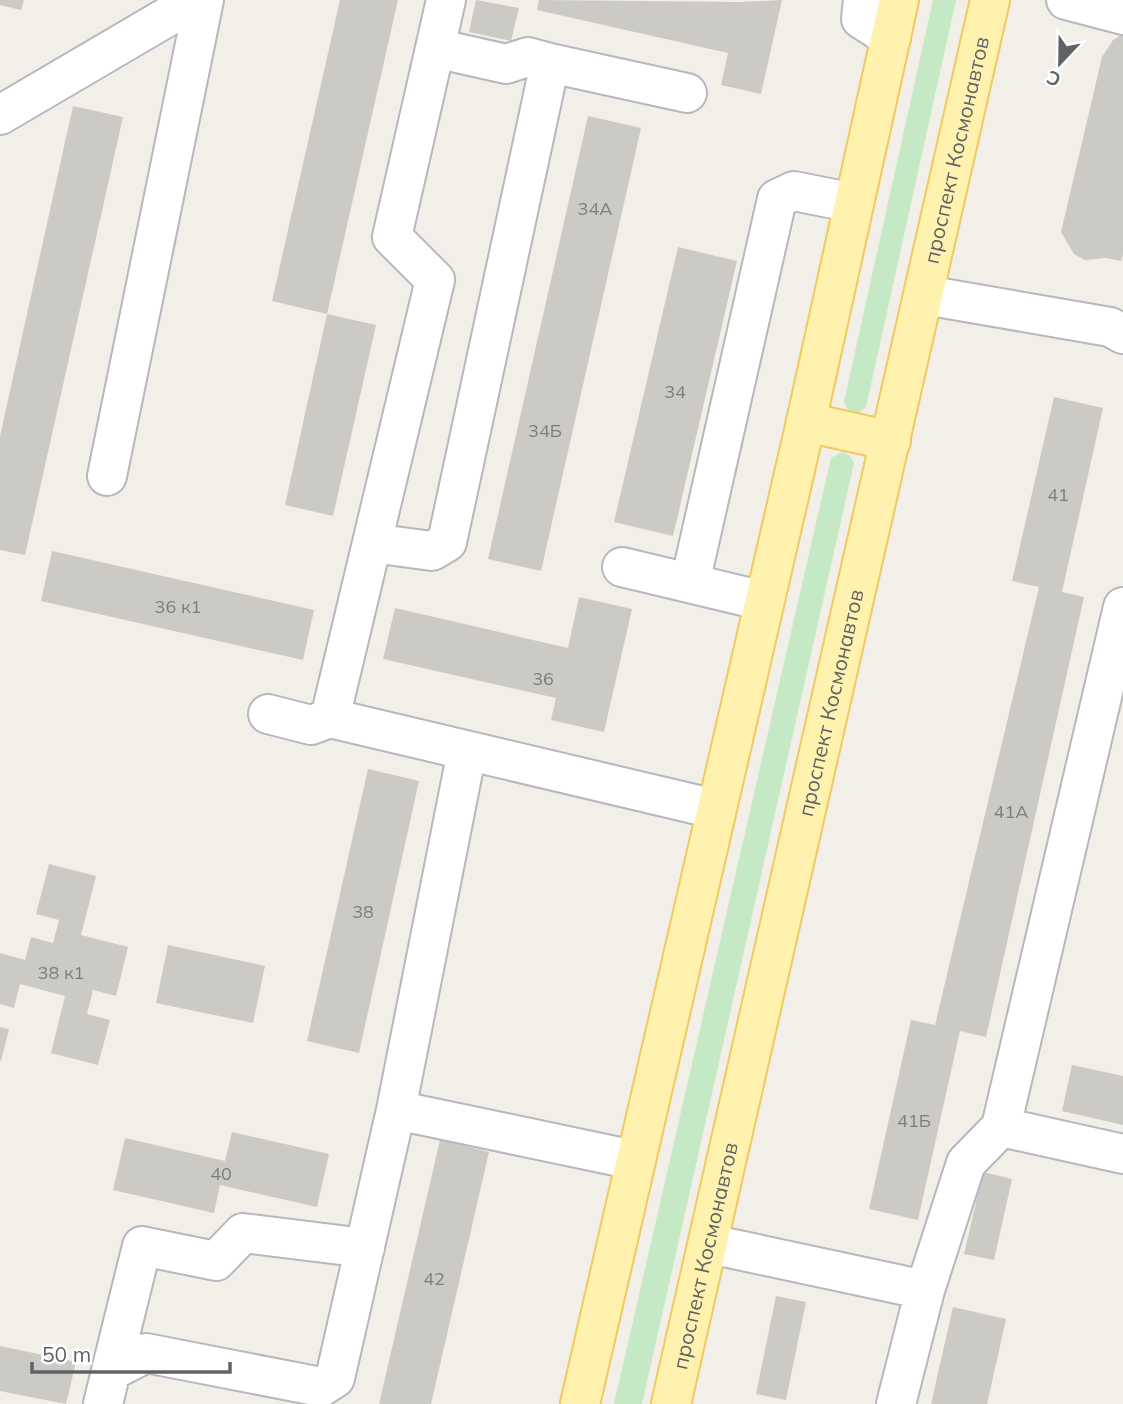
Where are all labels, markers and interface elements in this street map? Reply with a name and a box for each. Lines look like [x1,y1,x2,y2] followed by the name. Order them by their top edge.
[1025,28,1095,98] north arrow
[918,34,994,266] street label: проспект Космонавтов
[1043,65,1064,92] text: С
[578,197,612,220] house number: 34А
[664,380,686,403] house number: 34
[528,419,562,442] house number: 34Б
[1047,483,1069,506] house number: 41
[792,587,869,819] street label: проспект Космонавтов
[155,595,201,618] house number: 36 к1
[532,667,554,690] house number: 36
[994,800,1028,823] house number: 41А
[352,900,374,923] house number: 38
[38,961,84,984] house number: 38 к1
[897,1109,931,1132] house number: 41Б
[666,1140,743,1372] street label: проспект Космонавтов
[210,1162,232,1185] house number: 40
[423,1267,445,1290] house number: 42
[32,1330,229,1374] scale bar
[42,1341,91,1367] text: 50 m

